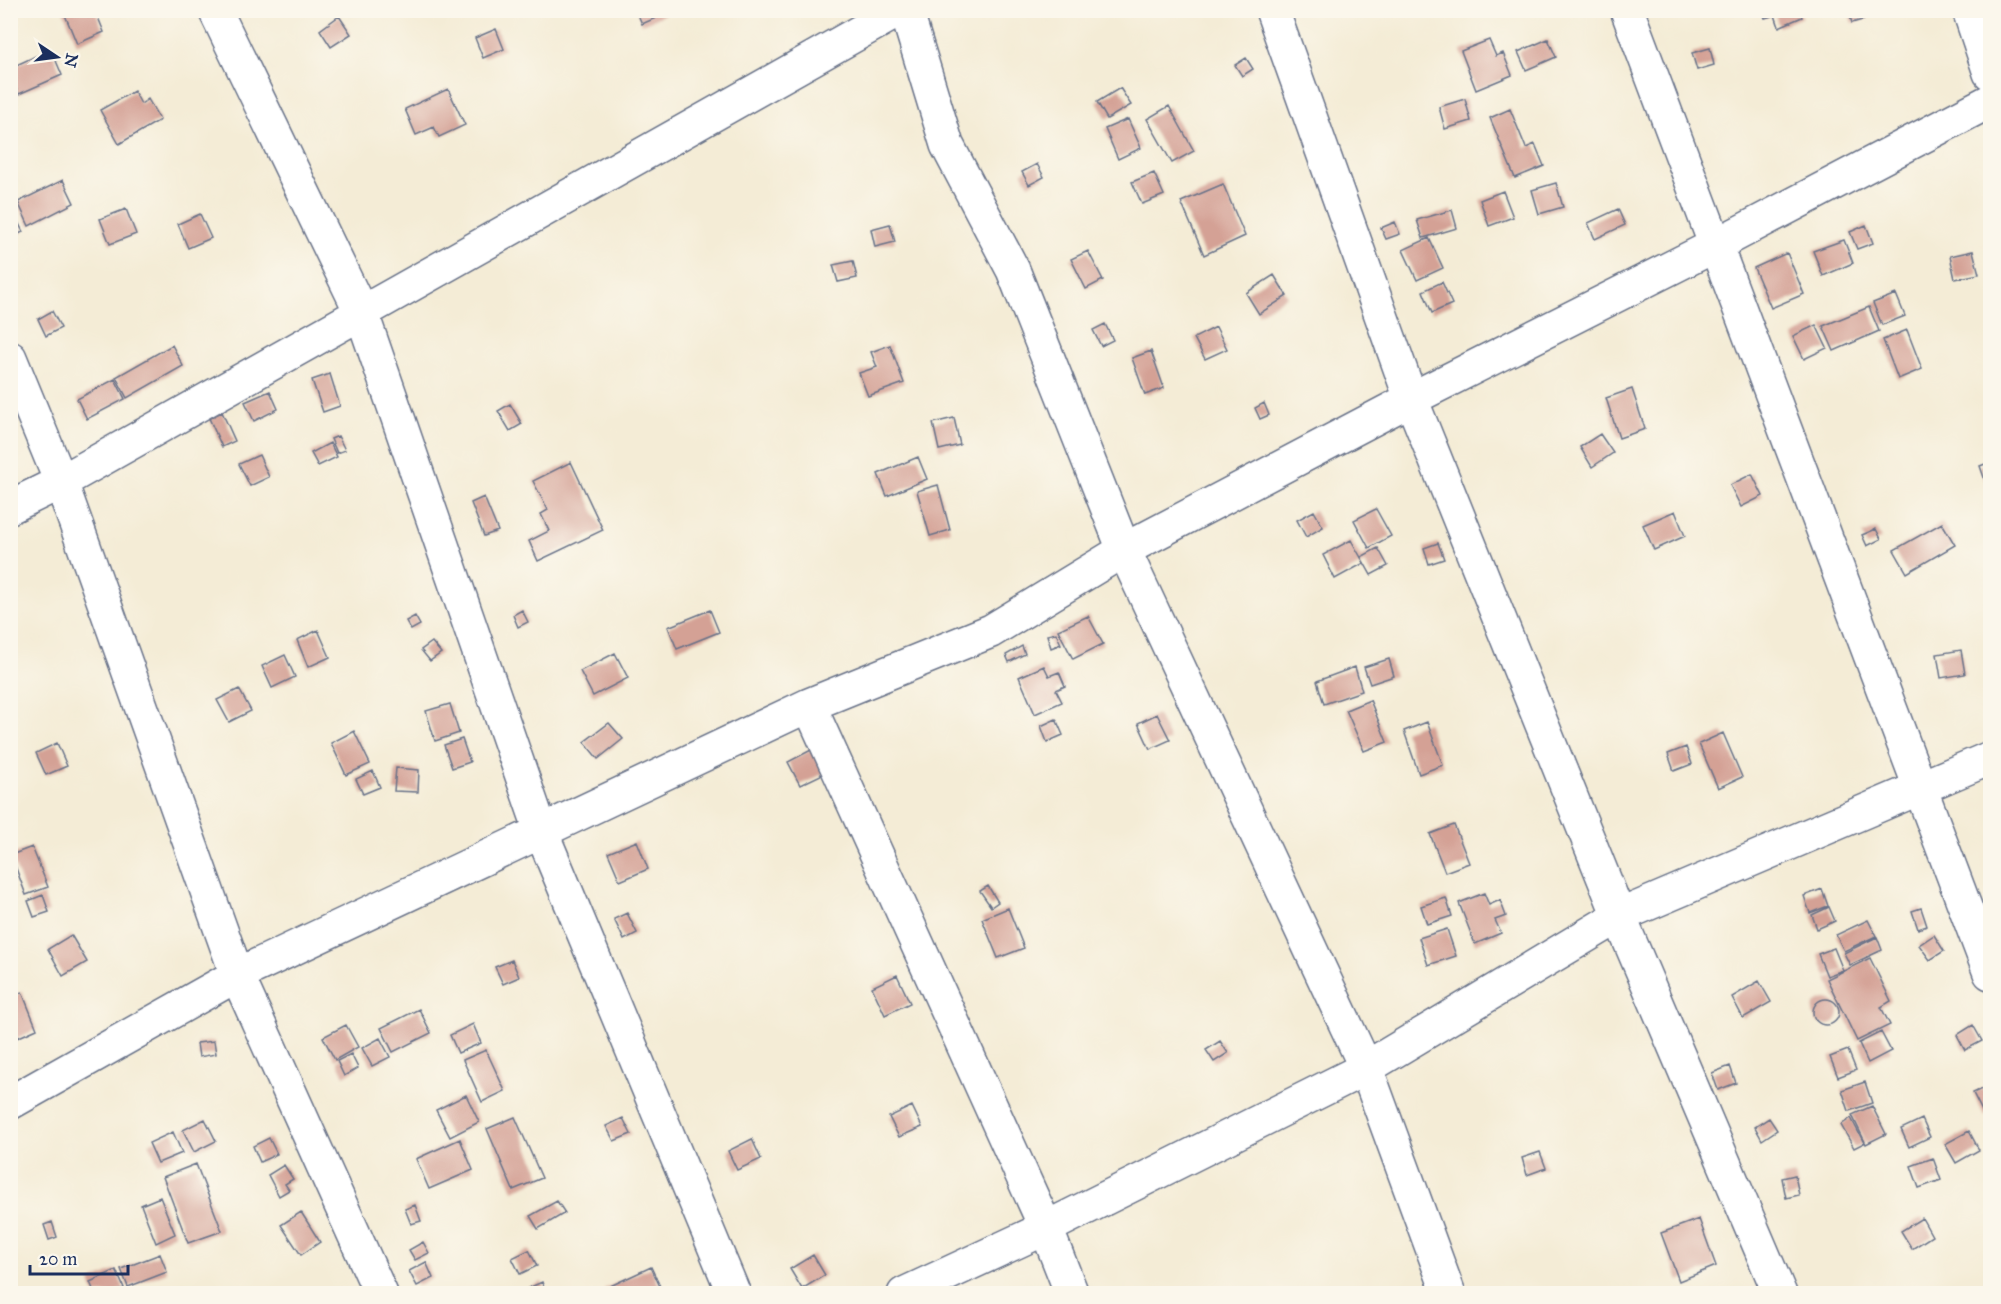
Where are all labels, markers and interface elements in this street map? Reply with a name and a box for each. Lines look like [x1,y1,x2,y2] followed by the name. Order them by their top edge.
[27,27,87,87] north arrow
[60,52,82,69] text: N
[30,1238,128,1276] scale bar
[39,1248,77,1270] text: 20 m

